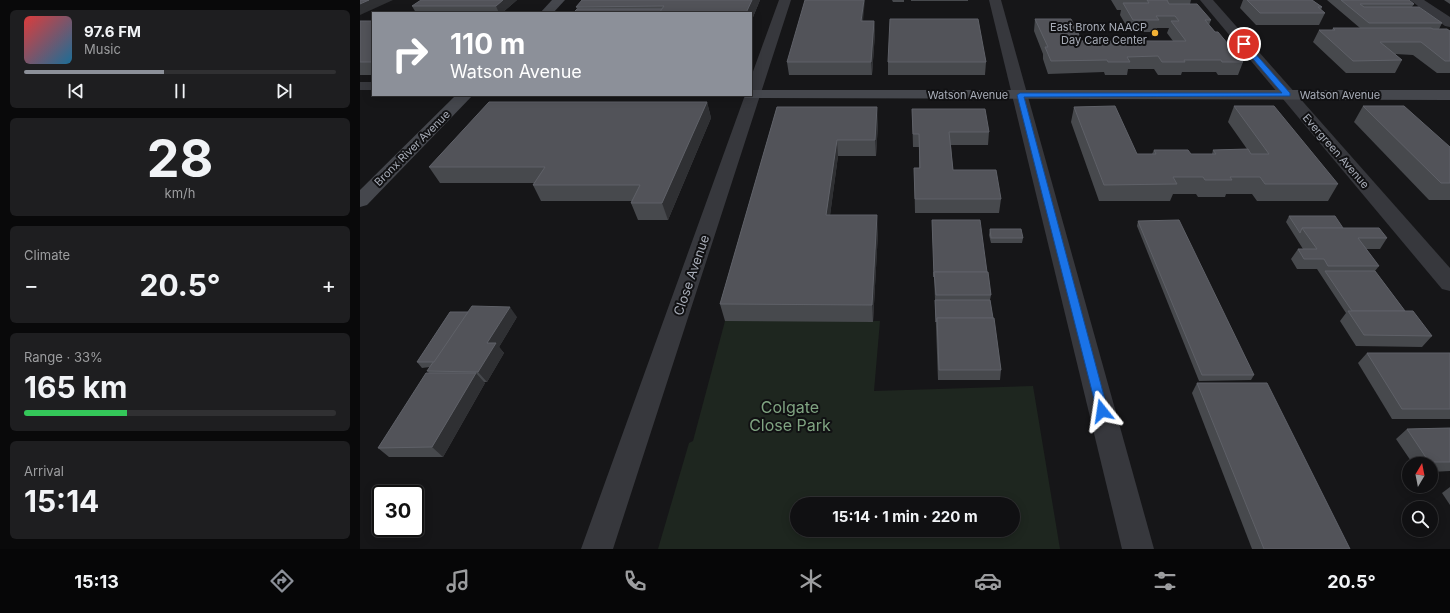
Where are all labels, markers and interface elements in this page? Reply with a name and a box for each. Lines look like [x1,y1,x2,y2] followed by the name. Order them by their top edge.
[1050,20,1147,47] place label: East Bronx NAACP Day Care Center
[84,22,141,41] text: 97.6 FM
[450,27,525,61] text: 110 m
[1227,27,1261,61] pin
[384,28,436,80] icon: right
[1150,28,1160,38] marker: East Bronx NAACP Day Care Center
[1233,33,1255,55] icon: arrive
[84,41,121,57] text: Music
[450,61,582,82] text: Watson Avenue
[65,80,87,102] icon: previous
[169,80,191,102] icon: pause
[273,80,295,102] icon: next
[928,88,1008,102] street label: Watson Avenue
[1300,88,1380,102] street label: Watson Avenue
[371,107,453,189] street label: Bronx River Avenue
[1300,111,1372,191] street label: Evergreen Avenue
[147,127,213,190] text: 28
[165,185,195,201] text: km/h
[670,233,712,317] street label: Close Avenue
[24,247,70,263] text: Climate
[140,267,220,303] text: 20.5°
[24,272,39,298] text: −
[321,272,336,298] text: +
[24,349,103,365] text: Range · 33%
[24,369,127,405] text: 165 km
[1081,390,1123,432] position arrow
[749,397,831,435] park label: Colgate Close Park
[1402,457,1438,493] north arrow
[1402,457,1438,537] map controls
[24,463,64,479] text: Arrival
[24,483,99,519] text: 15:14
[372,485,424,537] speed limit sign: 30
[1402,501,1438,537] button: search
[832,507,978,526] text: 15:14 · 1 min · 220 m
[268,567,296,595] icon: directions
[444,567,472,595] icon: music
[621,567,649,595] icon: phone
[797,567,825,595] icon: climate
[974,567,1002,595] icon: car
[1151,567,1179,595] icon: filters
[74,571,119,592] text: 15:13
[1327,571,1376,592] text: 20.5°

